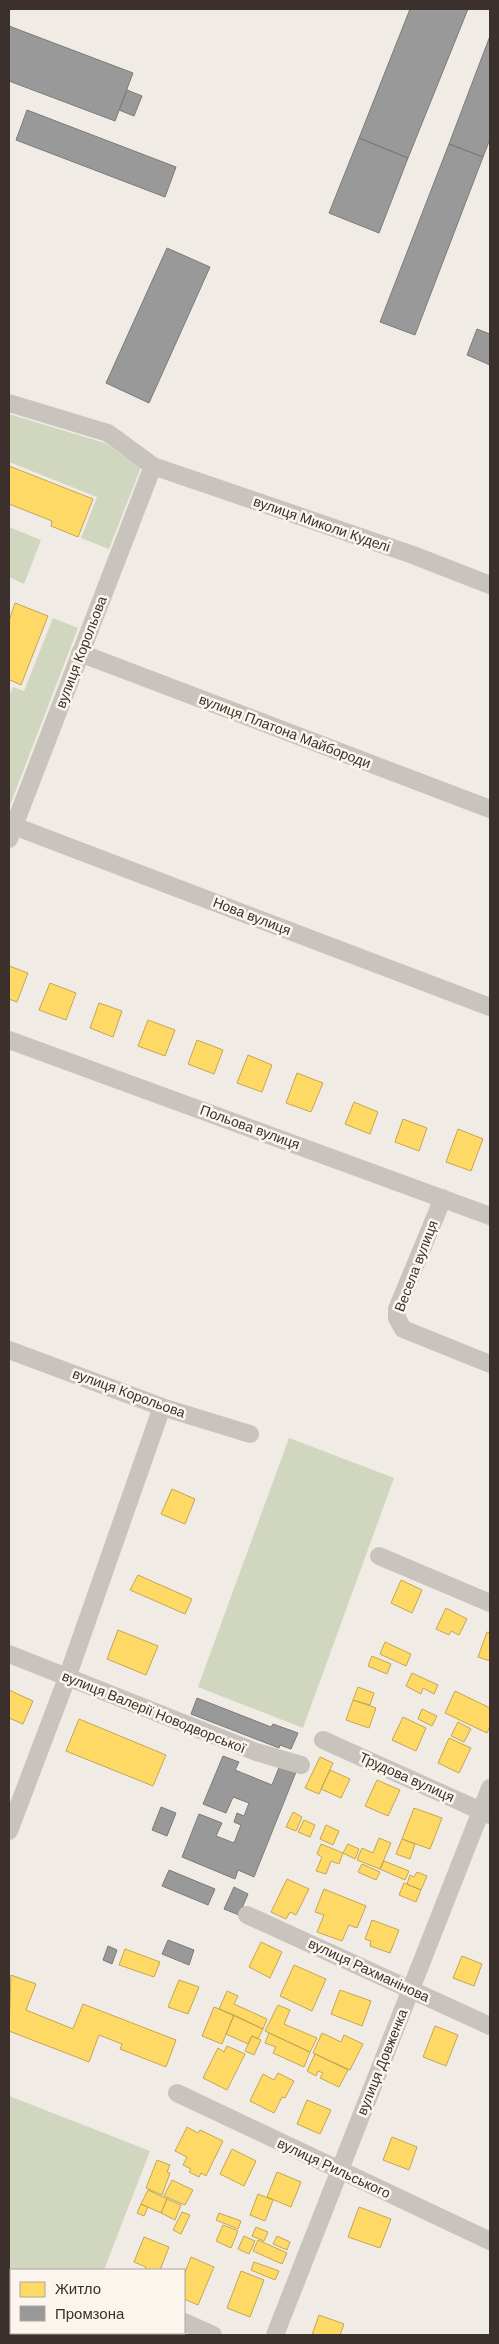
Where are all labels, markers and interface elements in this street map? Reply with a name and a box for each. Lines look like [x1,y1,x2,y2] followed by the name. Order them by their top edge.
[251,492,393,556] street label: вулиця Миколи Куделі
[51,593,111,711] street label: вулиця Корольова
[197,690,373,772] street label: вулиця Платона Майбороди
[210,893,294,939] street label: Нова вулиця
[198,1101,302,1153] street label: Польова вулиця
[390,1218,442,1314] street label: Весела вулиця
[70,1364,188,1422] street label: вулиця Корольова
[59,1667,249,1757] street label: вулиця Валерії Новодворської
[357,1748,457,1806] street label: Трудова вулиця
[306,1934,433,2006] street label: вулиця Рахманінова
[352,2006,412,2118] street label: вулиця Довженка
[275,2134,394,2202] street label: вулиця Рильського
[10,2269,185,2334] legend
[55,2279,101,2299] text: Житло
[55,2304,125,2324] text: Промзона

